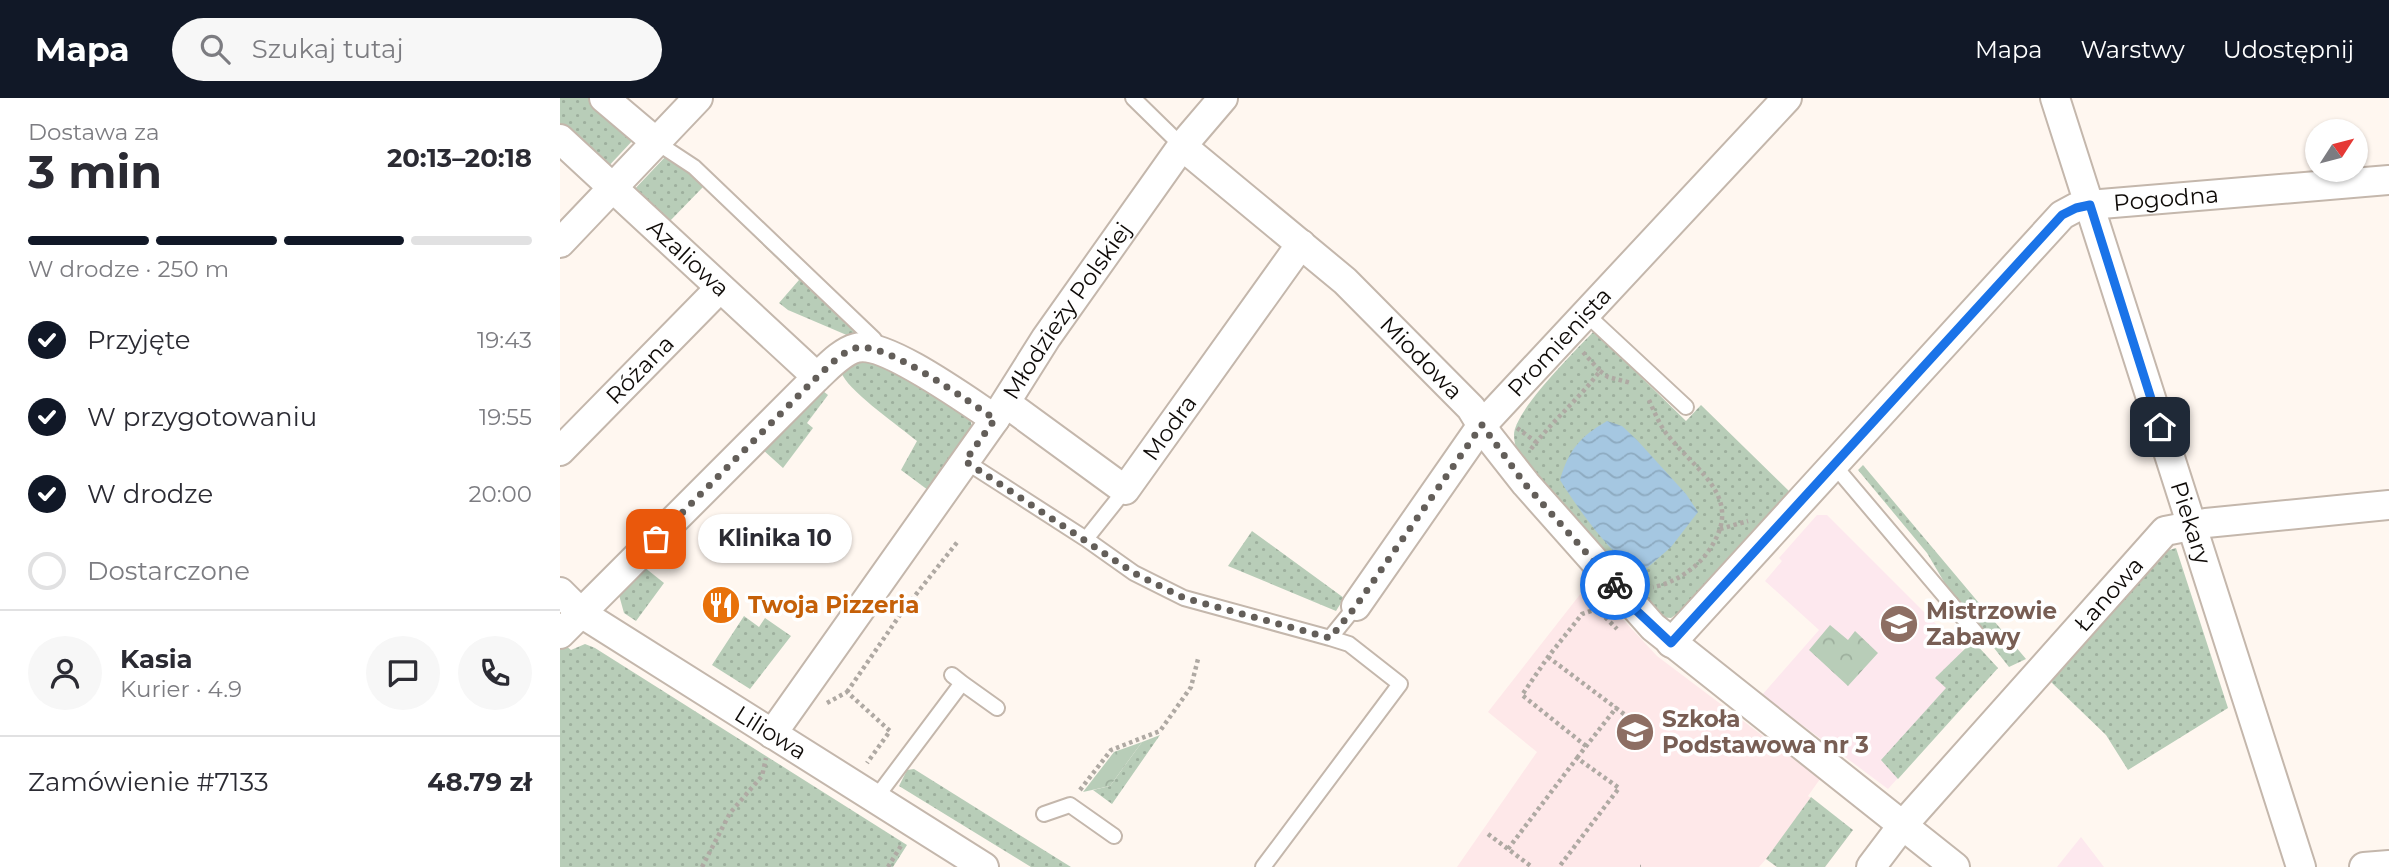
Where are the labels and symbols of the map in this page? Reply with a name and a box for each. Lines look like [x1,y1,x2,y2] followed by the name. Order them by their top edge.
[2305,119,2368,182] north arrow
[2112,180,2220,217] street label: Pogodna
[642,213,735,303] street label: Azaliowa
[997,217,1137,404] street label: Młodzieży Polskiej
[1502,282,1617,403] street label: Promienista
[1374,311,1468,405] street label: Miodowa
[600,329,680,410] street label: Różana
[1137,390,1202,466] street label: Modra
[2130,397,2190,457] pin
[2165,478,2217,568] street label: Piekary
[626,509,686,569] pin
[698,514,852,564] callout: Klinika 10
[1580,550,1650,620] courier
[2068,551,2149,637] street label: Łanowa
[700,584,742,626] restaurant icon: Twoja Pizzeria
[748,591,919,619] place label: Twoja Pizzeria
[1926,597,2057,651] place label: Mistrzowie Zabawy
[1878,603,1920,645] school or university icon: Mistrzowie Zabawy
[730,700,812,766] street label: Liliowa
[1662,705,1869,759] place label: Szkoła Podstawowa nr 3
[1614,711,1656,753] school or university icon: Szkoła Podstawowa nr 3

